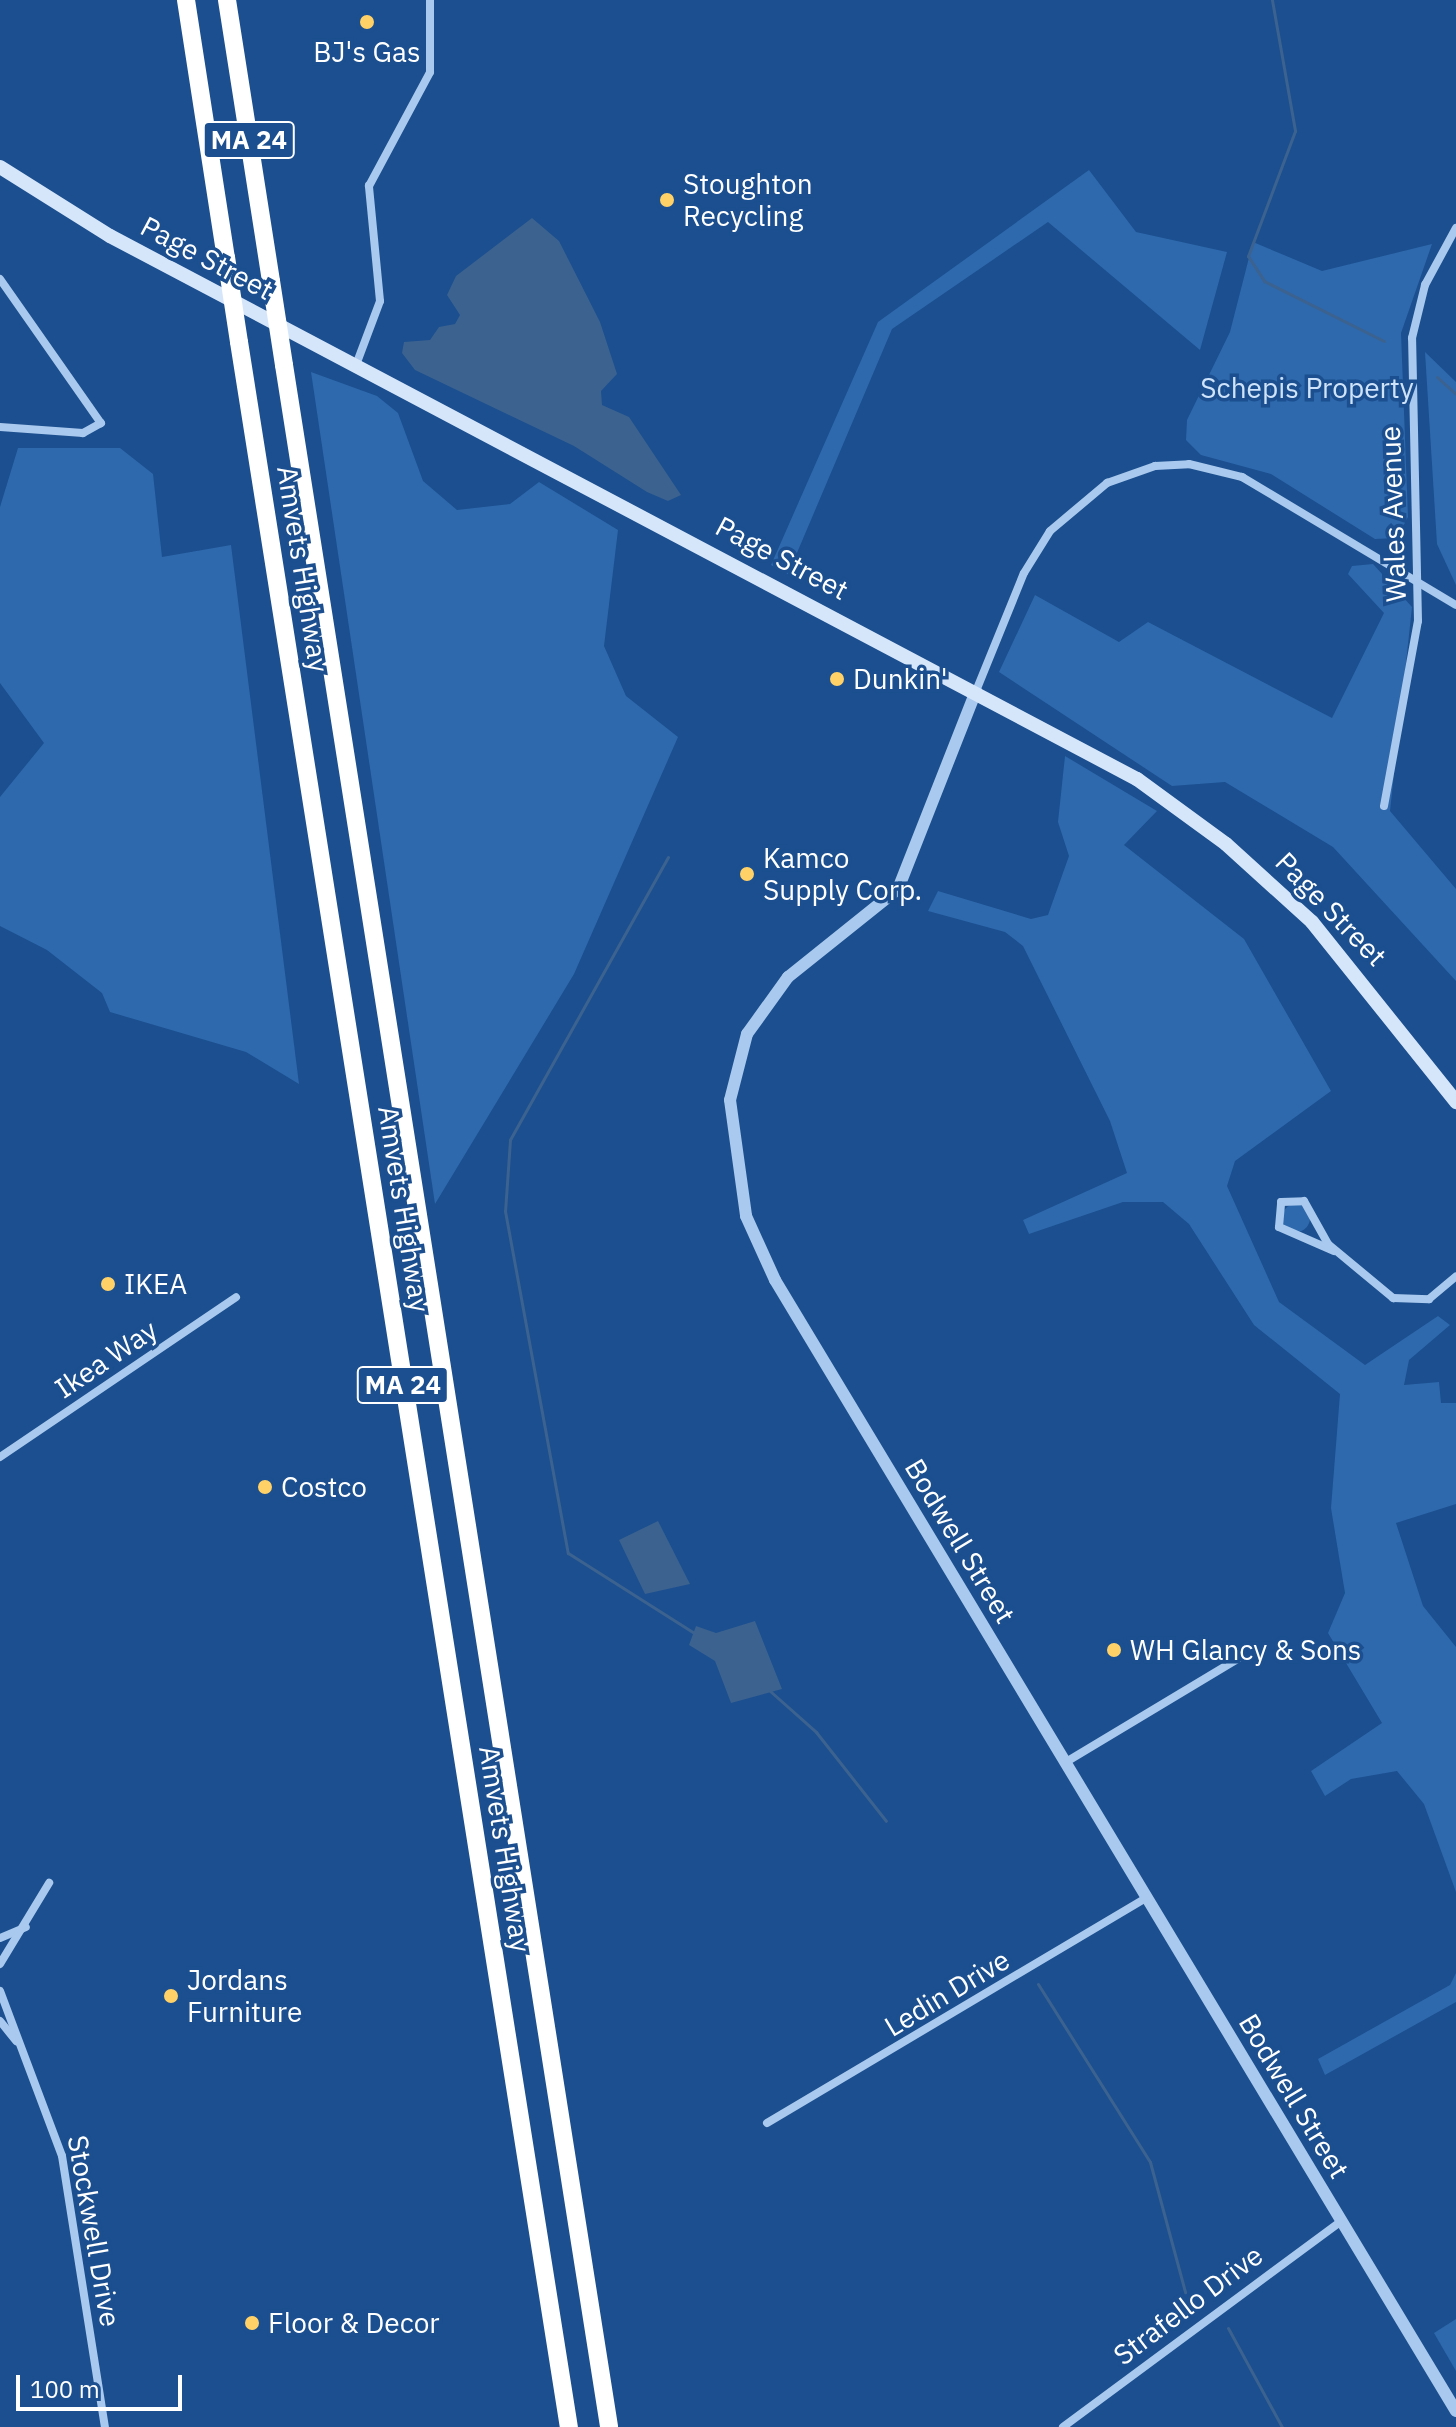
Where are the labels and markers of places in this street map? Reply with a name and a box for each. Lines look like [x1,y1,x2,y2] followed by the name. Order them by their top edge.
[358,13,376,31] marker: BJ's Gas
[313,35,421,69] place label: BJ's Gas
[683,167,813,233] place label: Stoughton Recycling
[658,191,676,209] marker: Stoughton Recycling
[853,662,948,696] place label: Dunkin'
[828,670,846,688] marker: Dunkin'
[763,841,922,907] place label: Kamco Supply Corp.
[738,865,756,883] marker: Kamco Supply Corp.
[124,1267,187,1301] place label: IKEA
[99,1275,117,1293] marker: IKEA
[281,1470,367,1504] place label: Costco
[256,1478,274,1496] marker: Costco
[1130,1633,1361,1667] place label: WH Glancy & Sons
[1105,1641,1123,1659] marker: WH Glancy & Sons
[187,1963,302,2029] place label: Jordans Furniture
[162,1987,180,2005] marker: Jordans Furniture
[268,2306,440,2340] place label: Floor & Decor
[243,2314,261,2332] marker: Floor & Decor

